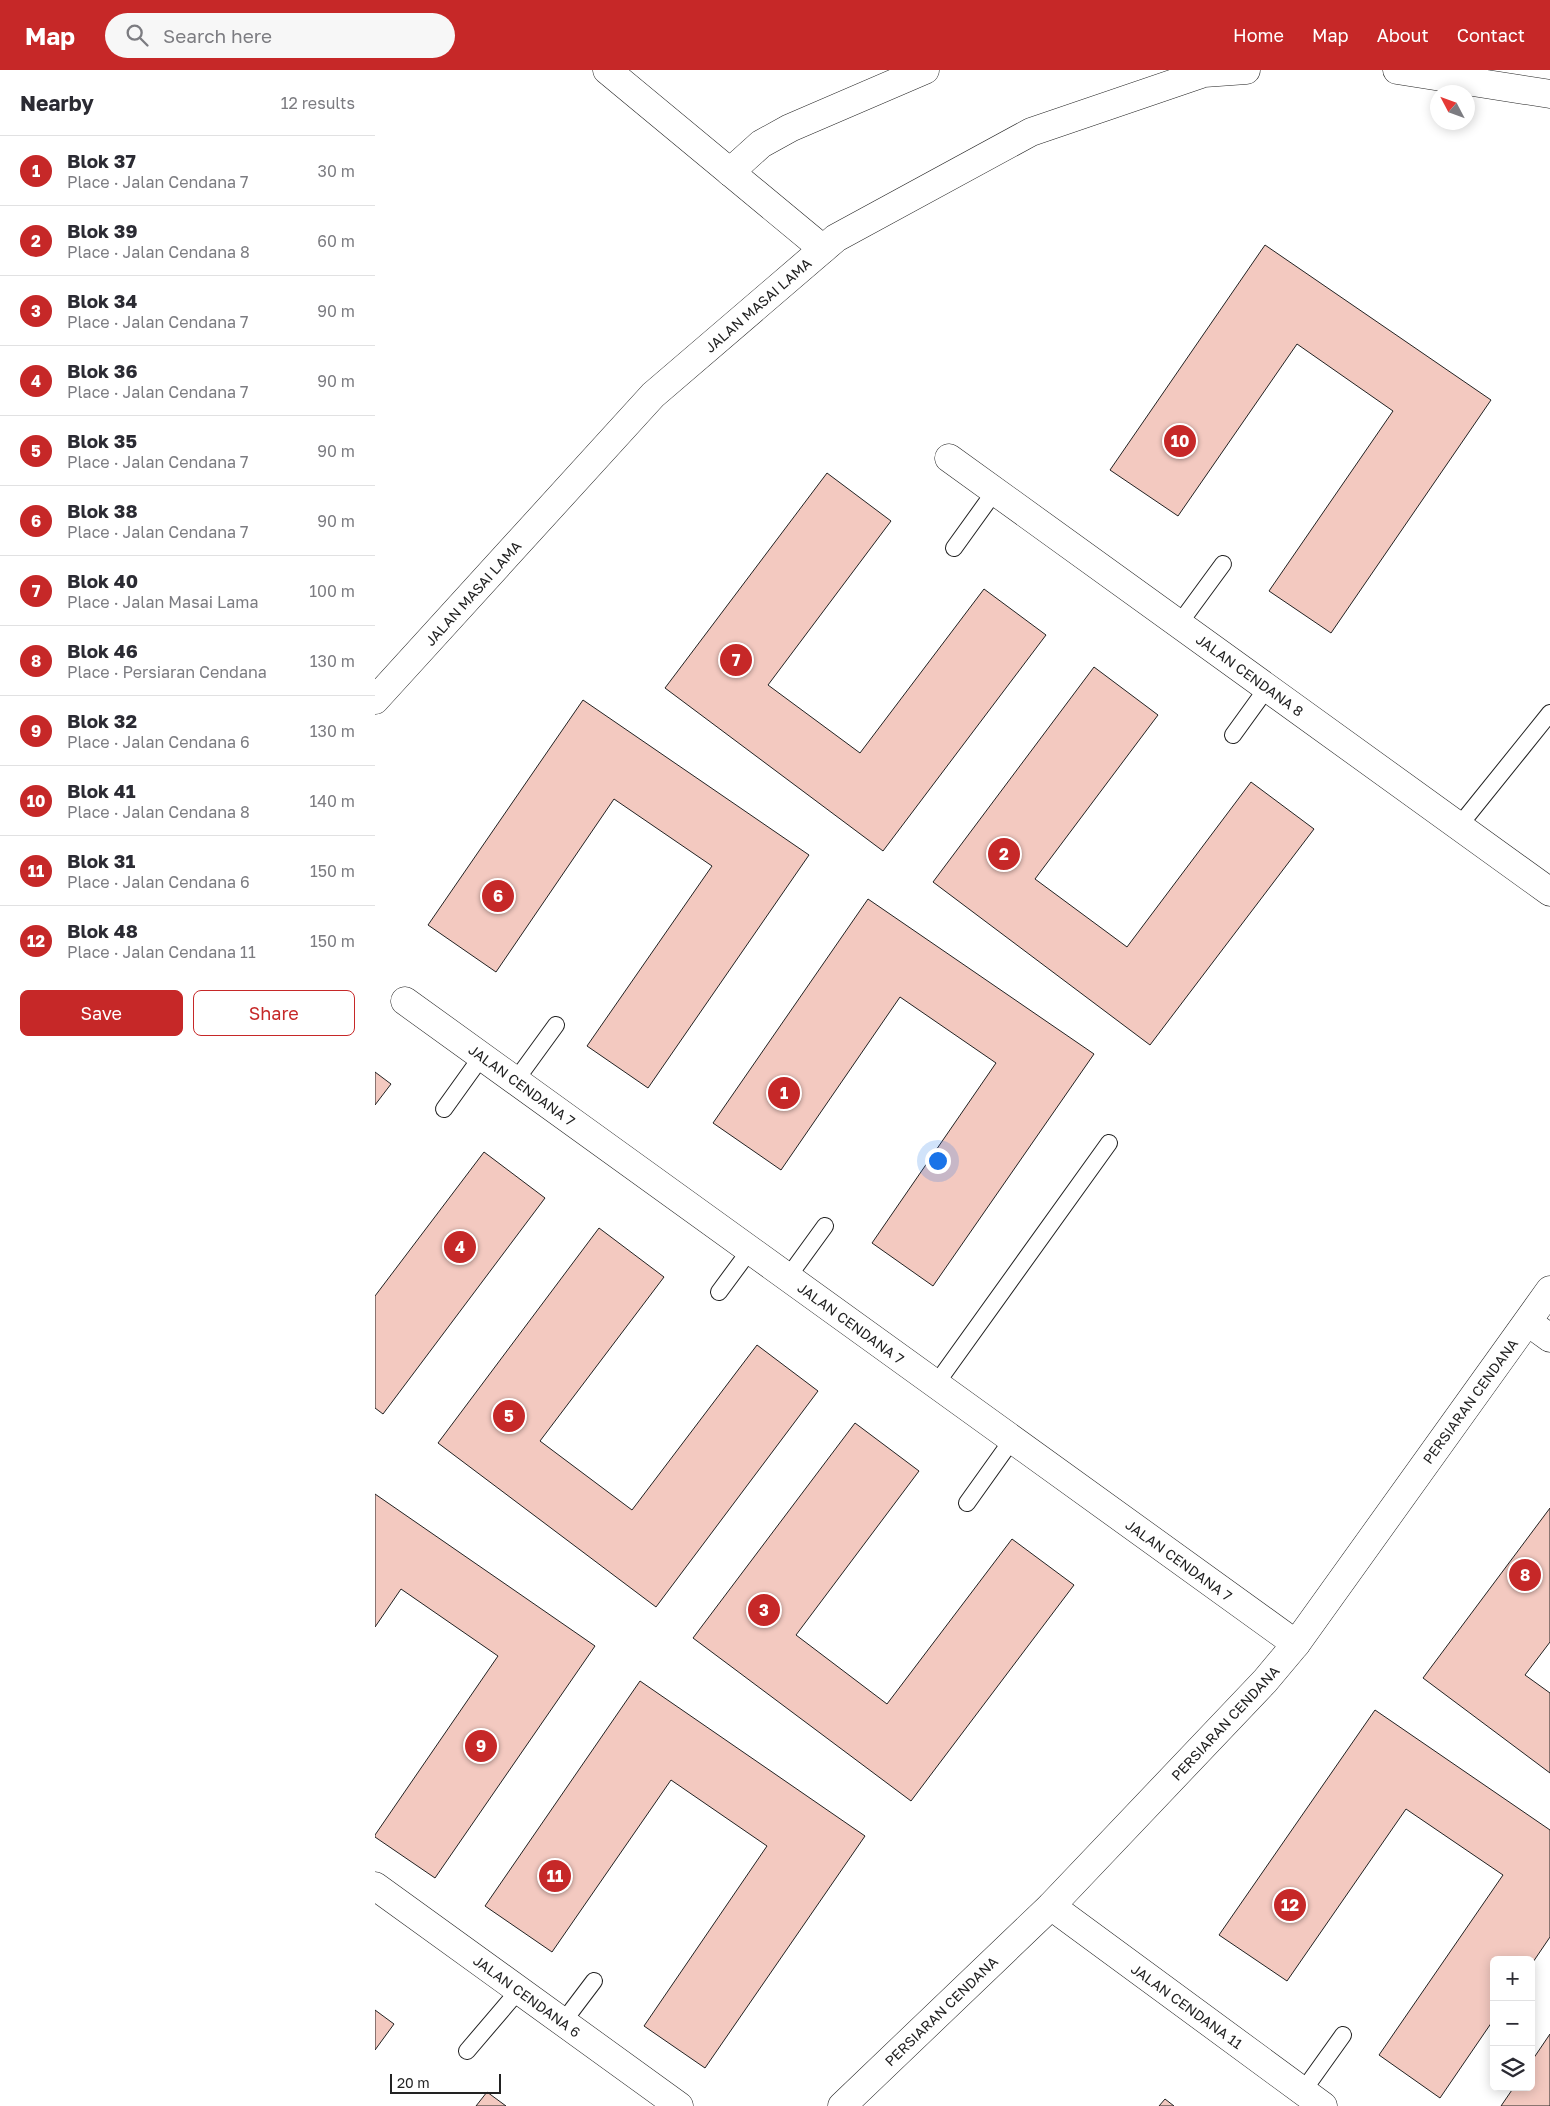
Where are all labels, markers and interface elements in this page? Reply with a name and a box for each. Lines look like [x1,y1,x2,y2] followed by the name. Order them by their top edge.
[105,13,455,58] search box
[25,21,75,50] text: Map
[123,21,151,49] icon: search
[163,24,272,47] text: Search here
[1233,24,1284,46] text: Home
[1312,24,1349,46] text: Map
[1377,24,1429,46] text: About
[1457,24,1525,46] text: Contact
[1430,85,1475,130] north arrow
[20,90,94,116] text: Nearby
[281,93,355,113] text: 12 results
[67,149,136,172] text: Blok 37
[32,161,40,181] text: 1
[318,161,355,181] text: 30 m
[67,172,249,192] text: Place · Jalan Cendana 7
[67,219,138,242] text: Blok 39
[31,231,41,251] text: 2
[317,231,355,251] text: 60 m
[67,242,250,262] text: Place · Jalan Cendana 8
[701,254,815,356] street label: JALAN MASAI LAMA
[67,289,137,312] text: Blok 34
[31,301,41,321] text: 3
[317,301,355,321] text: 90 m
[67,312,249,332] text: Place · Jalan Cendana 7
[67,359,138,382] text: Blok 36
[31,371,41,391] text: 4
[317,371,355,391] text: 90 m
[67,382,249,402] text: Place · Jalan Cendana 7
[1164,422,1196,460] pin: 10
[67,429,137,452] text: Blok 35
[31,441,41,461] text: 5
[317,441,355,461] text: 90 m
[67,452,249,472] text: Place · Jalan Cendana 7
[67,499,138,522] text: Blok 38
[31,511,41,531] text: 6
[317,511,355,531] text: 90 m
[67,522,249,542] text: Place · Jalan Cendana 7
[421,537,525,649] street label: JALAN MASAI LAMA
[67,569,138,592] text: Blok 40
[32,581,40,601] text: 7
[309,581,355,601] text: 100 m
[67,592,259,612] text: Place · Jalan Masai Lama
[1193,630,1307,720] street label: JALAN CENDANA 8
[67,639,138,662] text: Blok 46
[720,641,752,679] pin: 7
[31,651,41,671] text: 8
[310,651,355,671] text: 130 m
[67,662,267,682] text: Place · Persiaran Cendana
[67,709,137,732] text: Blok 32
[31,721,41,741] text: 9
[310,721,355,741] text: 130 m
[67,732,250,752] text: Place · Jalan Cendana 6
[67,779,136,802] text: Blok 41
[27,791,45,811] text: 10
[309,791,355,811] text: 140 m
[67,802,250,822] text: Place · Jalan Cendana 8
[988,835,1020,873] pin: 2
[67,849,135,872] text: Blok 31
[28,861,44,881] text: 11
[310,861,355,881] text: 150 m
[67,872,250,892] text: Place · Jalan Cendana 6
[482,877,514,915] pin: 6
[67,919,138,942] text: Blok 48
[27,931,45,951] text: 12
[310,931,355,951] text: 150 m
[67,942,256,962] text: Place · Jalan Cendana 11
[20,990,183,1036] button: Save
[193,990,355,1036] button: Share
[466,1041,578,1129] street label: JALAN CENDANA 7
[768,1074,800,1112] pin: 1
[925,1148,951,1174] your location
[444,1228,476,1266] pin: 4
[795,1279,907,1367] street label: JALAN CENDANA 7
[1419,1335,1522,1467] street label: PERSIARAN CENDANA
[493,1397,525,1435] pin: 5
[1123,1516,1235,1604] street label: JALAN CENDANA 7
[1509,1556,1541,1594] pin: 8
[748,1591,780,1629] pin: 3
[1167,1662,1283,1784] street label: PERSIARAN CENDANA
[465,1727,497,1765] pin: 9
[539,1857,571,1895] pin: 11
[1274,1886,1306,1924] pin: 12
[470,1951,584,2041] street label: JALAN CENDANA 6
[881,1952,1002,2069] street label: PERSIARAN CENDANA
[1490,1956,1535,2091] map controls
[1490,1956,1535,2001] button: +
[1128,1960,1246,2052] street label: JALAN CENDANA 11
[1490,2001,1535,2046] button: −
[1490,2046,1535,2091] button: layers
[390,2071,501,2094] scale bar
[397,2074,430,2091] text: 20 m

